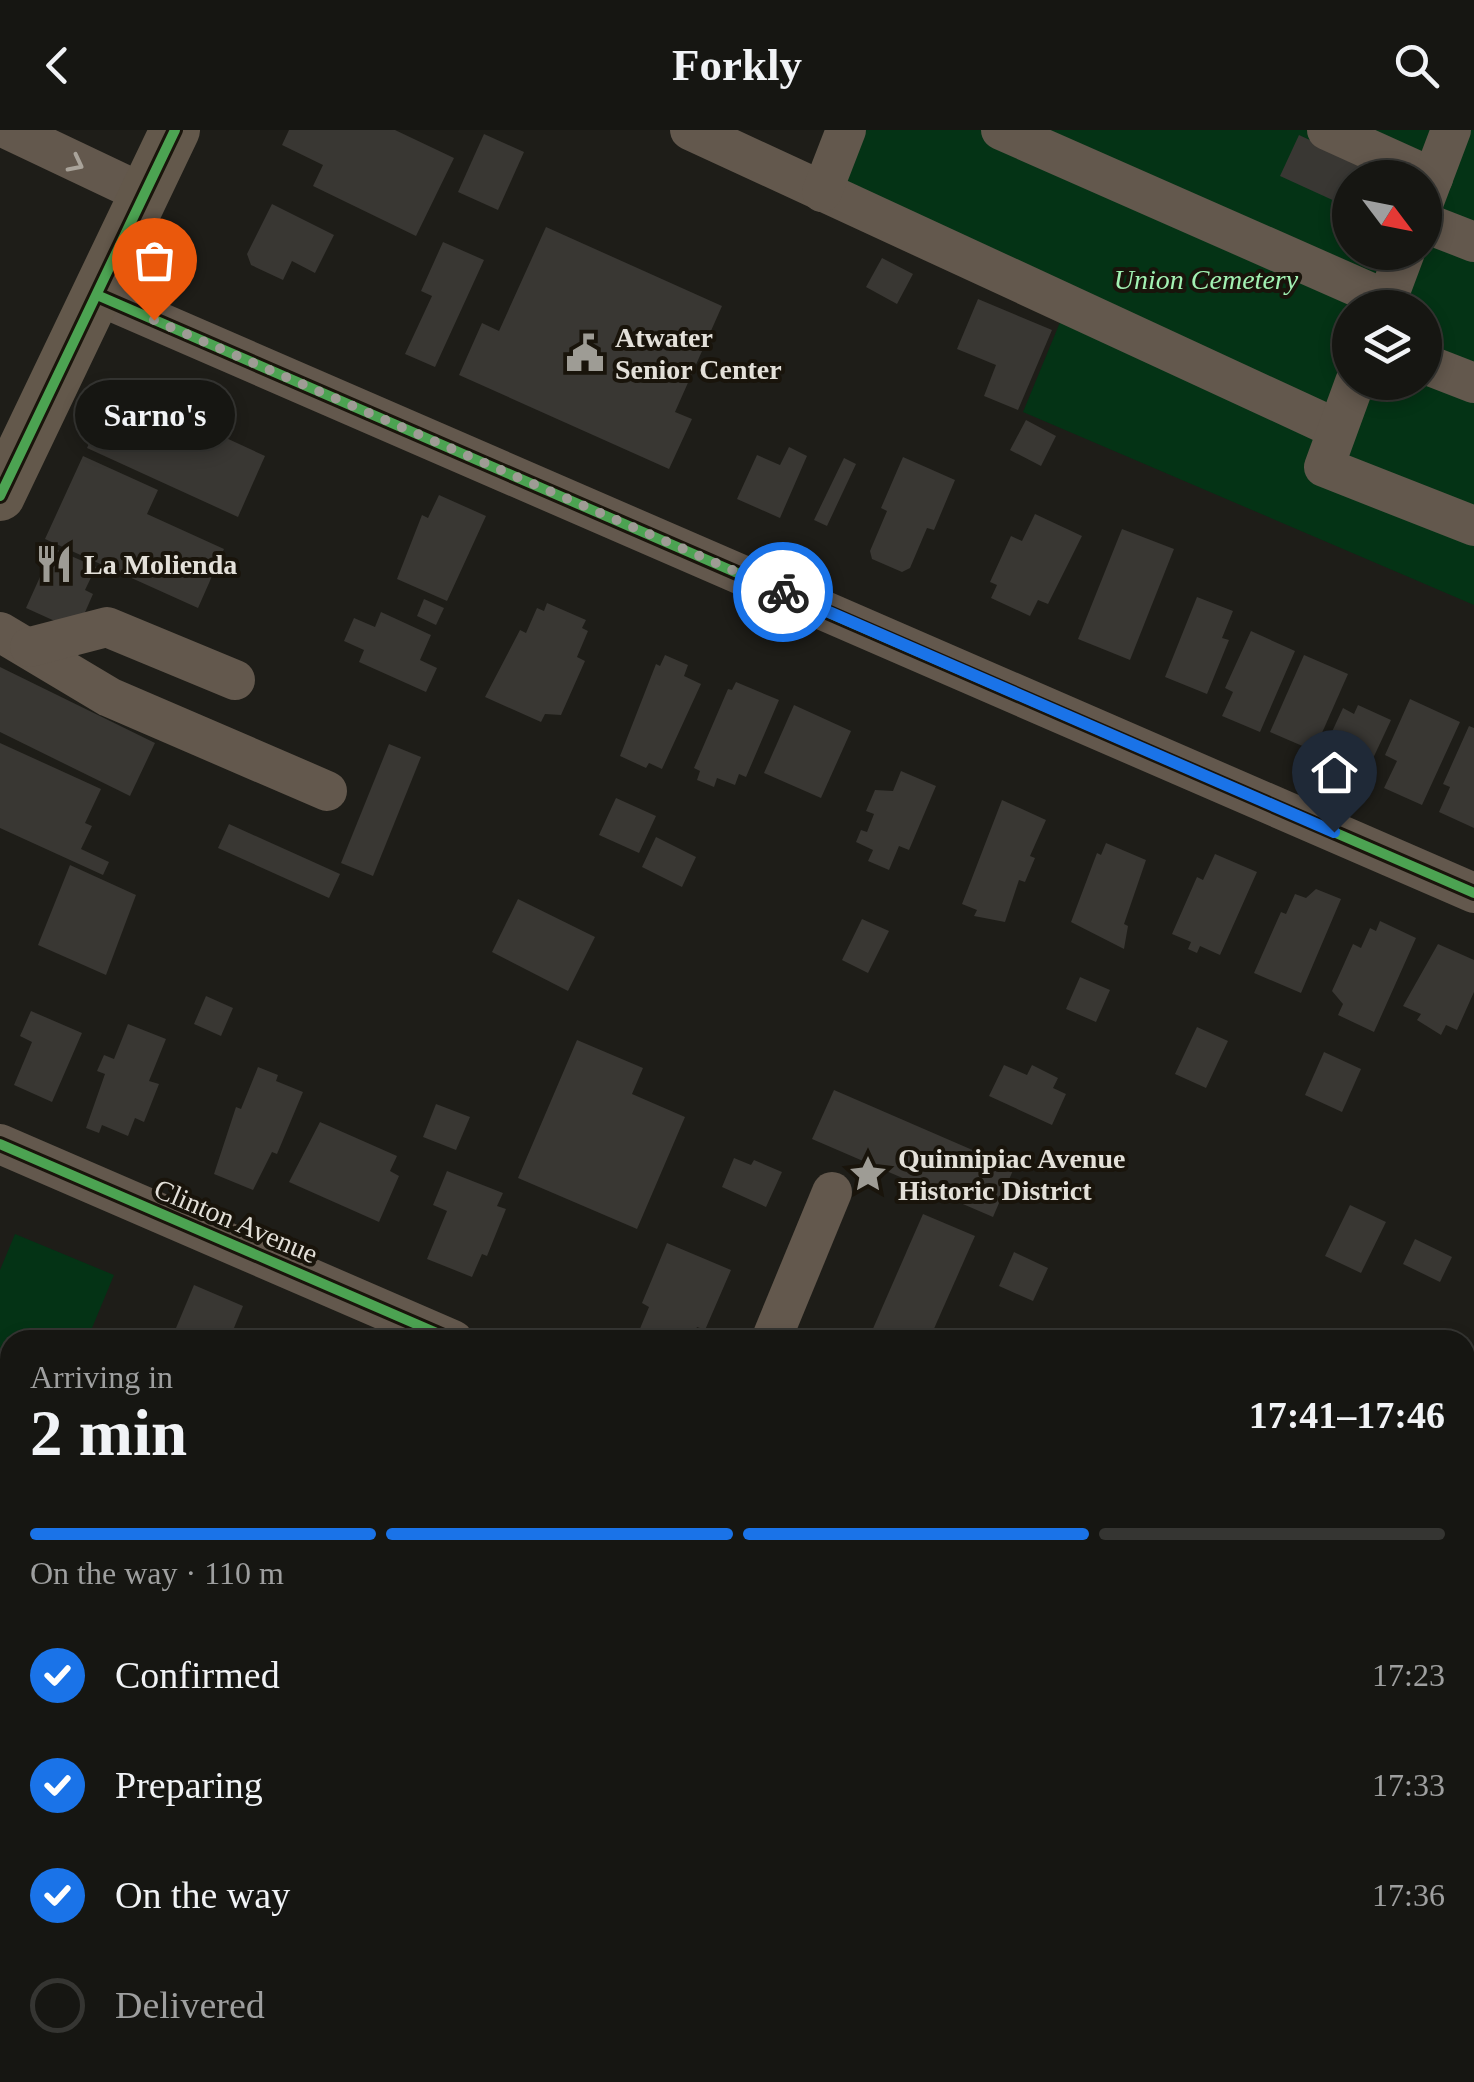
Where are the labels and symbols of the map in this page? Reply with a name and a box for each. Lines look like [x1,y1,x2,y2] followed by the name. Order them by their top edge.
[65,151,83,171] one-way arrow
[1332,160,1442,270] north arrow
[112,218,197,321] pin
[1114,264,1299,295] park label: Union Cemetery
[615,322,782,385] place label: Atwater Senior Center
[564,332,606,374] public building icon: Atwater Senior Center
[74,380,234,450] callout: Sarno's
[733,542,833,642] courier
[33,543,75,585] restaurant icon: La Molienda
[84,549,237,580] place label: La Molienda
[1292,730,1377,833] pin
[898,1143,1125,1206] place label: Quinnipiac Avenue Historic District
[847,1153,889,1195] place icon: Quinnipiac Avenue Historic District
[150,1173,322,1269] street label: Clinton Avenue

